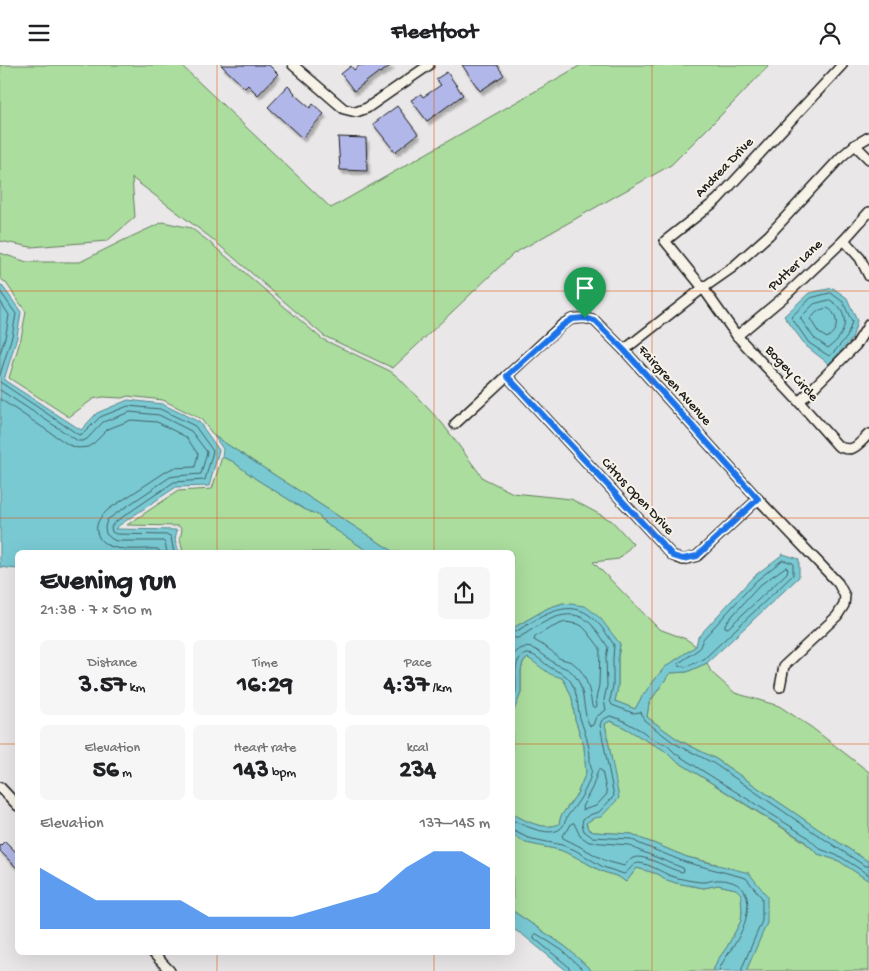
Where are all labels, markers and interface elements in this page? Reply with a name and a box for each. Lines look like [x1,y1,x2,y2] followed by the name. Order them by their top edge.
[25,19,53,47] icon: menu
[816,19,844,47] icon: person
[391,20,478,46] text: Fleetfoot
[692,134,758,202] street label: Andrea Drive
[765,236,827,296] street label: Putter Lane
[564,267,606,318] pin
[571,274,599,302] icon: arrive
[633,342,715,430] street label: Fairgreen Avenue
[760,342,822,406] street label: Bogey Circle
[597,455,678,540] street label: Citrus Open Drive
[40,566,176,599] text: Evening run
[438,567,490,619] button: share
[40,602,152,621] text: 21:38 · 7 × 510 m
[88,655,137,672] text: Distance
[252,655,278,672] text: Time
[404,655,431,672] text: Pace
[79,672,126,701] text: 3.57
[237,672,293,701] text: 16:29
[383,672,429,701] text: 4:37
[126,680,146,697] text: km
[429,680,452,697] text: /km
[85,740,140,757] text: Elevation
[234,740,296,757] text: Heart rate
[407,740,429,757] text: kcal
[93,757,119,786] text: 56
[234,757,269,786] text: 143
[399,757,436,786] text: 234
[119,765,132,782] text: m
[269,765,296,782] text: bpm
[40,815,104,834] text: Elevation
[420,815,490,834] text: 137–145 m

